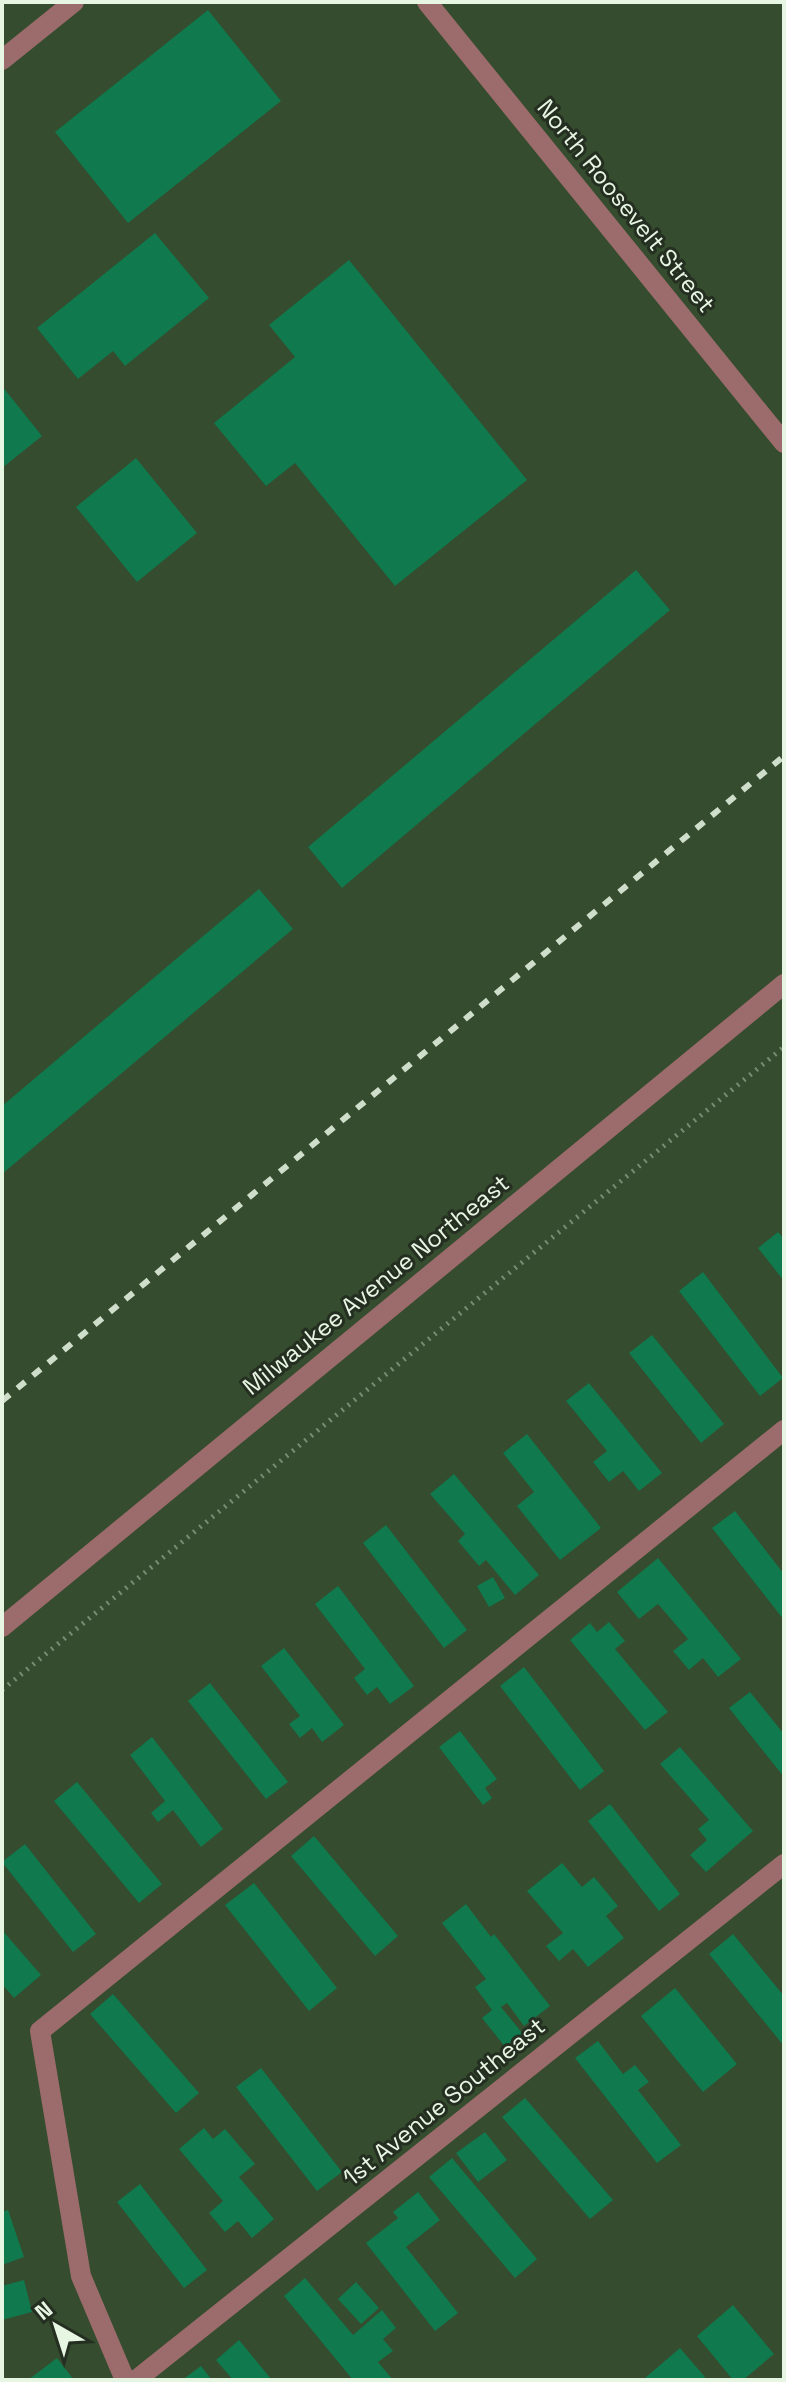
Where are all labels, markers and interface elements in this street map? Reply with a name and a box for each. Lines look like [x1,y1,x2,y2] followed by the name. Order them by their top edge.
[531,93,722,319] street label: North Roosevelt Street
[236,1167,515,1402] street label: Milwaukee Avenue Northeast
[336,2010,551,2193] street label: 1st Avenue Southeast
[16,2286,96,2366] north arrow
[29,2295,58,2326] text: N

